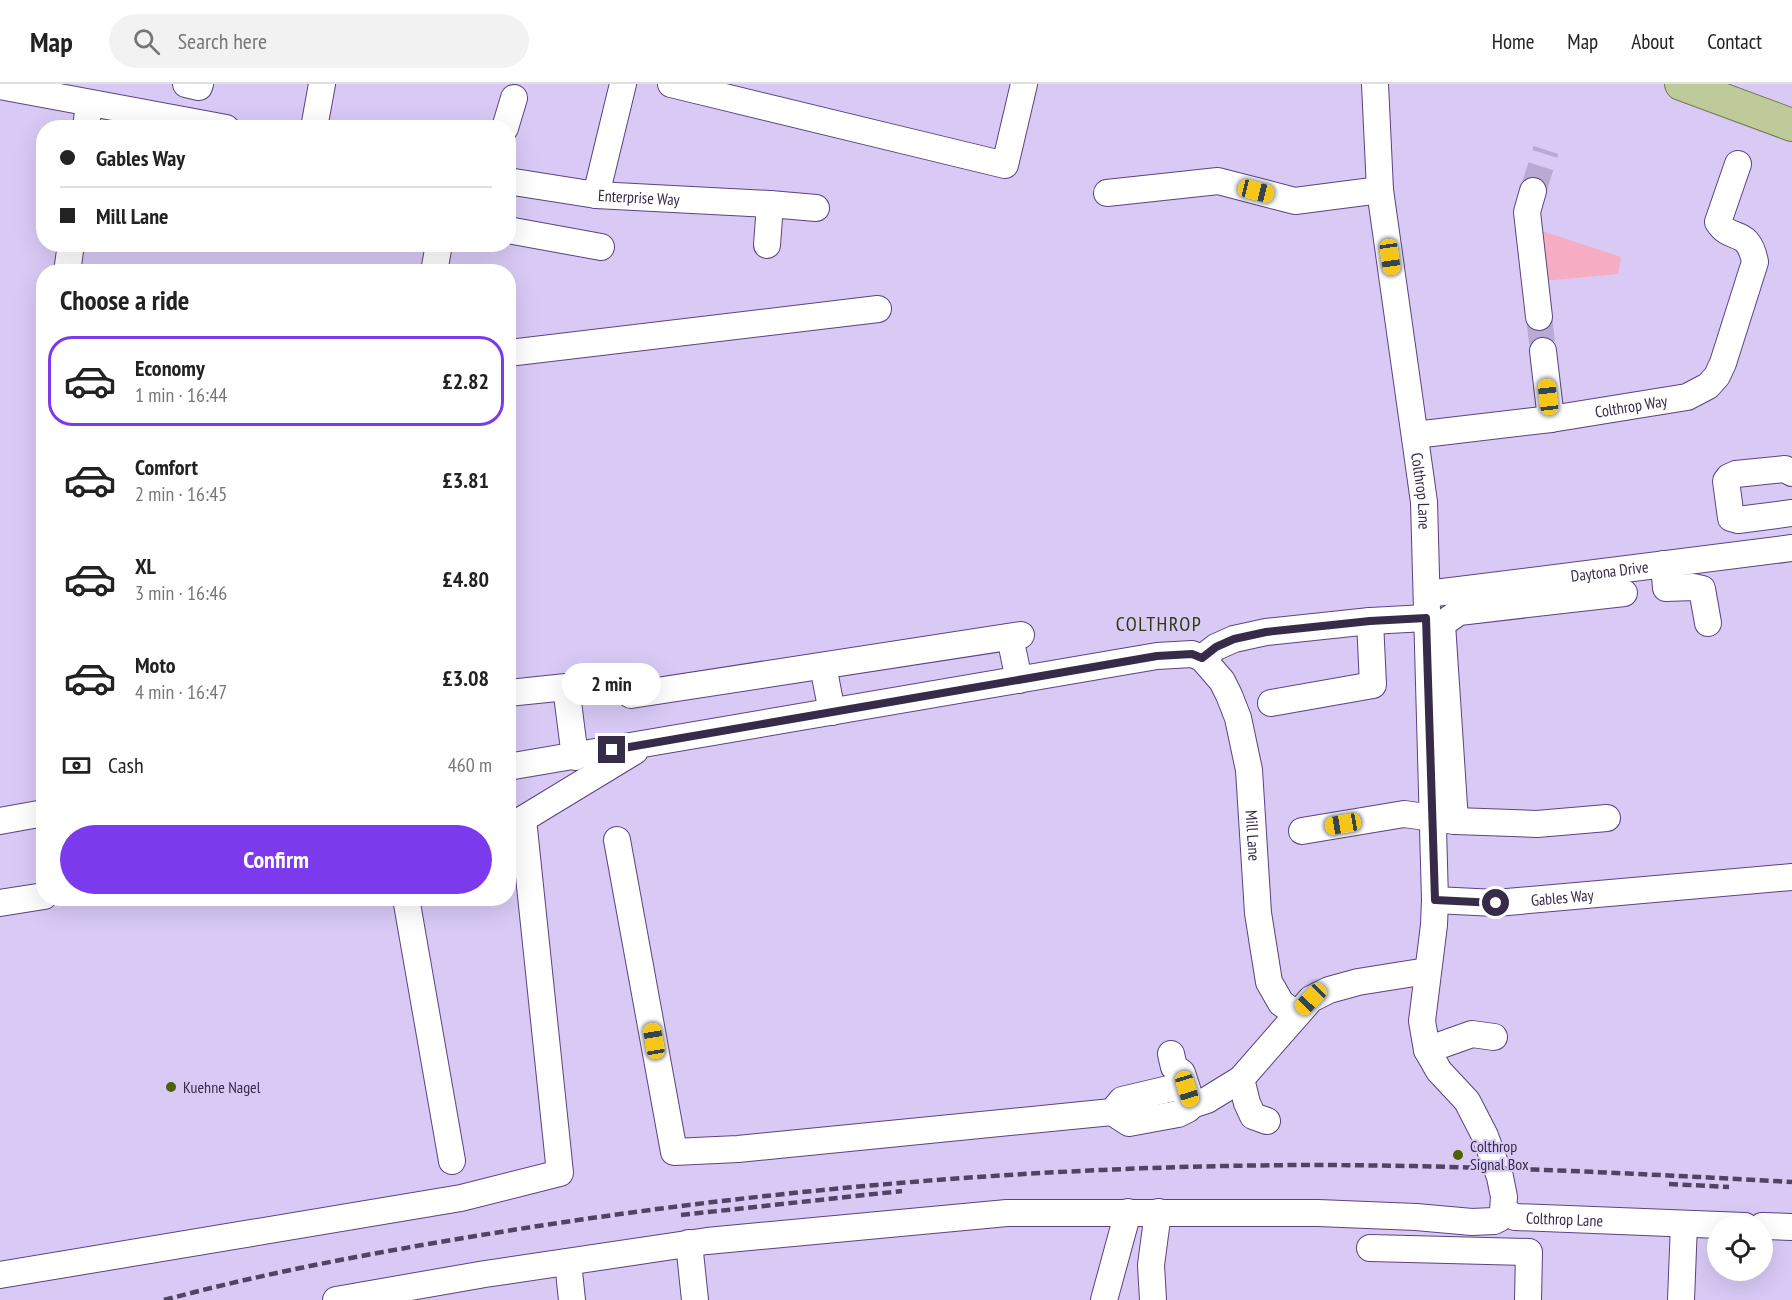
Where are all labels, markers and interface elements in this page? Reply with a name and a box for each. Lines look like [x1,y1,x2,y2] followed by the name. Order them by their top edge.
[109,14,529,68] search box
[30,23,73,60] text: Map
[130,25,163,58] icon: search
[178,27,267,55] text: Search here
[1492,28,1534,55] text: Home
[1567,28,1598,55] text: Map
[1631,28,1674,55] text: About
[1707,28,1762,55] text: Contact
[96,144,185,172] text: Gables Way
[1236,178,1276,204] car
[597,185,680,209] street label: Enterprise Way
[96,202,168,230] text: Mill Lane
[1379,238,1401,276] car
[60,283,189,317] text: Choose a ride
[63,354,117,408] icon: car
[135,354,205,382] text: Economy
[442,367,489,395] text: £2.82
[1537,378,1559,416] car
[135,382,227,408] text: 1 min · 16:44
[1593,390,1669,422] street label: Colthrop Way
[1407,451,1435,530] street label: Colthrop Lane
[63,453,117,507] icon: car
[135,453,198,481] text: Comfort
[442,466,489,494] text: £3.81
[135,481,227,507] text: 2 min · 16:45
[63,552,117,606] icon: car
[135,552,156,580] text: XL
[1570,556,1650,586] street label: Daytona Drive
[442,565,489,593] text: £4.80
[135,580,227,606] text: 3 min · 16:46
[1116,611,1202,637] district label: COLTHROP
[63,651,117,705] icon: car
[135,651,176,679] text: Moto
[562,663,662,705] callout: 2 min
[442,664,489,692] text: £3.08
[591,671,632,697] text: 2 min
[135,679,227,705] text: 4 min · 16:47
[598,736,625,763] route end
[60,749,93,782] icon: cash
[108,751,144,779] text: Cash
[448,752,492,778] text: 460 m
[1242,810,1265,862] street label: Mill Lane
[1324,812,1362,836] car
[60,825,492,894] button: Confirm
[1530,884,1594,910] street label: Gables Way
[1482,889,1509,916] route start
[1292,980,1330,1018] car
[642,1022,666,1060] car
[1173,1069,1201,1109] car
[183,1077,261,1097] place label: Kuehne Nagel
[164,1080,178,1094] marker: Kuehne Nagel
[1470,1136,1529,1174] place label: Colthrop Signal Box
[1451,1148,1465,1162] marker: Colthrop Signal Box
[1526,1207,1603,1230] street label: Colthrop Lane
[1707,1215,1773,1281] map controls
[1707,1215,1773,1281] button: locate

